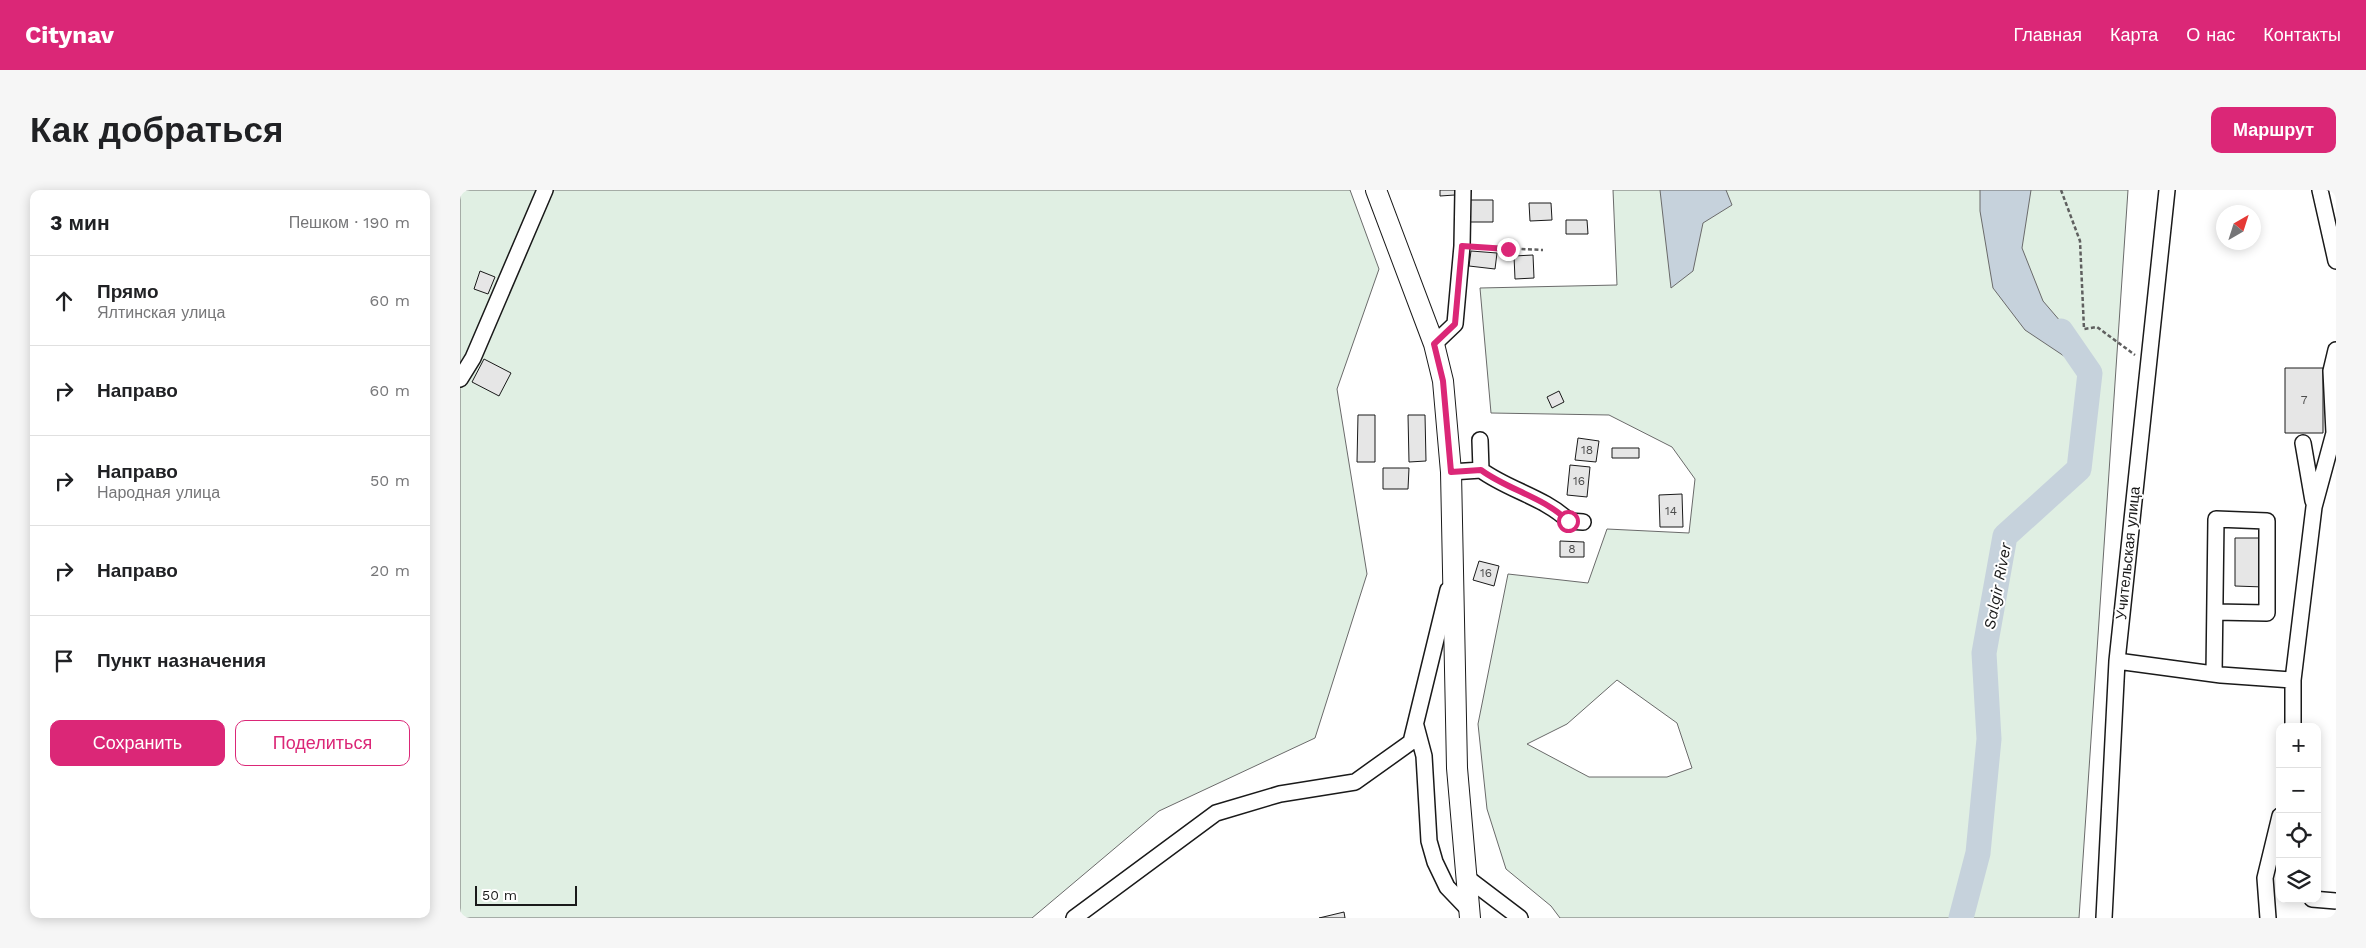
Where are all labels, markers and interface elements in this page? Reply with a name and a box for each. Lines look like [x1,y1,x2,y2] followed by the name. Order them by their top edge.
[25,21,114,49] text: Citynav
[2013,24,2082,45] text: Главная
[2110,24,2158,45] text: Карта
[2186,24,2235,45] text: О нас
[2263,24,2341,45] text: Контакты
[2211,107,2336,153] button: Маршрут
[30,109,283,151] text: Как добраться
[2216,205,2261,250] north arrow
[50,210,110,235] text: 3 мин
[289,213,410,232] text: Пешком · 190 m
[1497,238,1520,261] route end
[97,280,159,303] text: Прямо
[50,287,78,315] icon: ahead
[370,291,410,310] text: 60 m
[97,303,225,322] text: Ялтинская улица
[50,377,78,405] icon: right
[97,379,178,402] text: Направо
[370,381,410,400] text: 60 m
[2301,393,2308,407] house number: 7
[1581,443,1593,457] house number: 18
[97,460,178,483] text: Направо
[50,467,78,495] icon: right
[370,471,410,490] text: 50 m
[1573,474,1585,488] house number: 16
[97,483,220,502] text: Народная улица
[2112,485,2144,621] street label: Учительская улица
[1665,504,1677,518] house number: 14
[1557,510,1580,533] route start
[1980,540,2015,631] water label: Salgir River
[1568,542,1576,556] house number: 8
[50,557,78,585] icon: right
[97,559,178,582] text: Направо
[370,561,410,580] text: 20 m
[1480,566,1492,580] house number: 16
[50,647,78,675] icon: arrive
[97,649,266,672] text: Пункт назначения
[50,720,225,766] button: Сохранить
[235,720,410,766] button: Поделиться
[2276,723,2321,903] map controls
[2276,723,2321,768] button: +
[2276,768,2321,813] button: −
[2276,813,2321,858] button: locate
[2276,858,2321,903] button: layers
[475,883,578,906] scale bar
[482,887,517,903] text: 50 m

